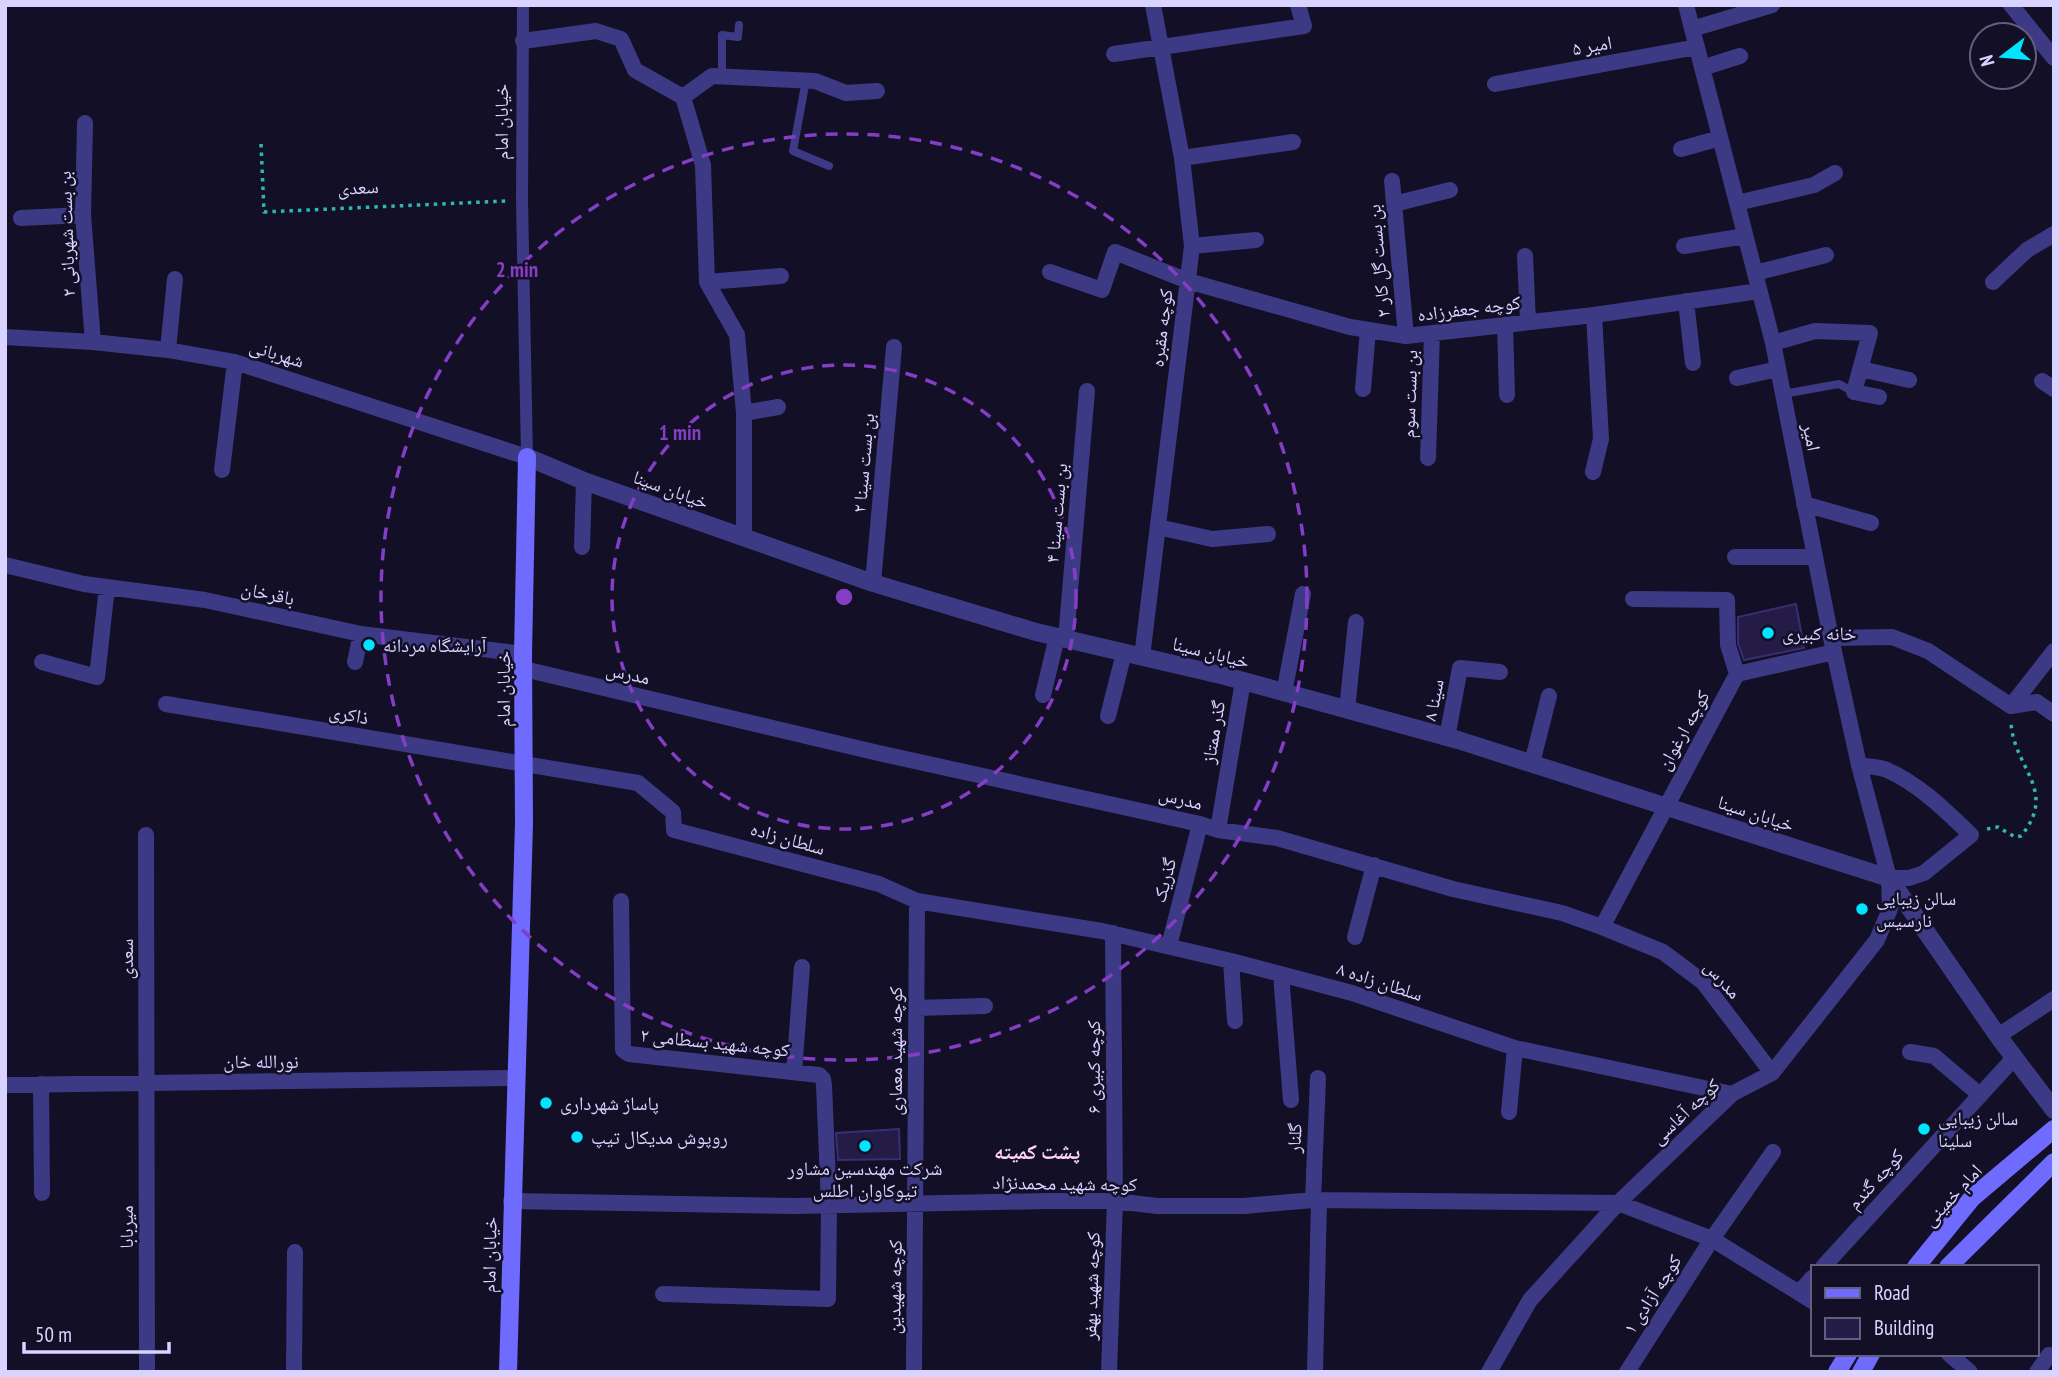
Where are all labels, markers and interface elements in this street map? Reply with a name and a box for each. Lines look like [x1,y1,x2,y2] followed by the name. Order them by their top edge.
[1968,21,2038,91] north arrow
[1570,30,1614,60] street label: امیر ۵
[1974,52,2000,69] text: N
[489,84,515,160] street label: خیابان امام
[52,171,80,297] street label: بن بست شهربانی ۲
[337,174,379,200] street label: سعدی
[1361,203,1395,319] street label: بن بست گل کار ۲
[496,256,538,283] text: 2 min
[1144,287,1178,368] street label: کوچه مقبره
[1416,290,1522,326] street label: کوچه جعفرزاده
[247,333,307,373] street label: شهربانی
[1395,349,1425,439] street label: بن بست سوم
[847,412,879,514] street label: بن بست سینا ۲
[659,419,701,446] text: 1 min
[1797,420,1826,453] street label: امیر
[1040,462,1072,564] street label: بن بست سینا ۴
[630,464,712,514] street label: خیابان سینا
[239,576,297,610] street label: باقرخان
[832,585,856,609] centre of rings
[1782,621,1856,645] place label: خانه کبیری
[1760,625,1776,641] marker: خانه کبیری
[1170,631,1252,673] street label: خیابان سینا
[383,633,488,657] place label: آرایشگاه مردانه
[361,637,377,653] marker: آرایشگاه مردانه
[491,651,517,727] street label: خیابان امام
[604,657,652,689] street label: مدرس
[1417,677,1449,723] street label: سینا ۸
[1651,686,1715,774] street label: کوچه ارغوان
[1195,698,1230,766] street label: گذر ممتاز
[327,699,371,729] street label: ذاکری
[1157,781,1205,815] street label: مدرس
[1715,789,1797,837] street label: خیابان سینا
[748,816,828,860] street label: سلطان زاده
[1147,855,1182,905] street label: گذریک
[1876,886,1956,932] place label: سالن زیبایی نارسیس
[1854,901,1870,917] marker: سالن زیبایی نارسیس
[114,938,138,980] street label: سعدی
[1699,955,1747,1003] street label: مدرس
[1334,956,1426,1006] street label: سلطان زاده ۸
[883,986,907,1116] street label: کوچه شهید معماری
[1081,1020,1105,1114] street label: کوچه کبیری ۶
[639,1022,791,1062] street label: کوچه شهید بسطامی ۲
[223,1049,299,1073] street label: نورالله خان
[1645,1073,1725,1149] street label: کوچه آغاسی
[560,1091,659,1115] place label: پاساژ شهرداری
[538,1095,554,1111] marker: پاساژ شهرداری
[1938,1106,2018,1152] place label: سالن زیبایی سلینا
[1916,1121,1932,1137] marker: سالن زیبایی سلینا
[1281,1122,1307,1155] street label: گلنار
[591,1125,728,1149] place label: روپوش مدیکال تیپ
[569,1129,585,1145] marker: روپوش مدیکال تیپ
[857,1138,873,1154] marker: شرکت مهندسین مشاور تیوکاوان اطلس
[994,1138,1080,1165] district label: پشت کمیته
[1842,1144,1910,1216] street label: کوچه گندم
[787,1156,942,1202] place label: شرکت مهندسین مشاور تیوکاوان اطلس
[1917,1159,1988,1233] street label: امام خمینی
[993,1170,1138,1196] street label: کوچه شهید محمدنژاد
[114,1205,138,1249] street label: میربابا
[476,1217,504,1293] street label: خیابان امام
[1077,1231,1105,1342] street label: کوچه شهید بهفر
[881,1239,907,1335] street label: کوچه شهیدین
[1617,1250,1687,1338] street label: کوچه آزادی ۱
[1811,1265,2038,1356] legend
[1874,1279,1910,1306] text: Road
[24,1310,170,1354] scale bar
[1874,1314,1934,1341] text: Building
[35,1321,72,1348] text: 50 m

